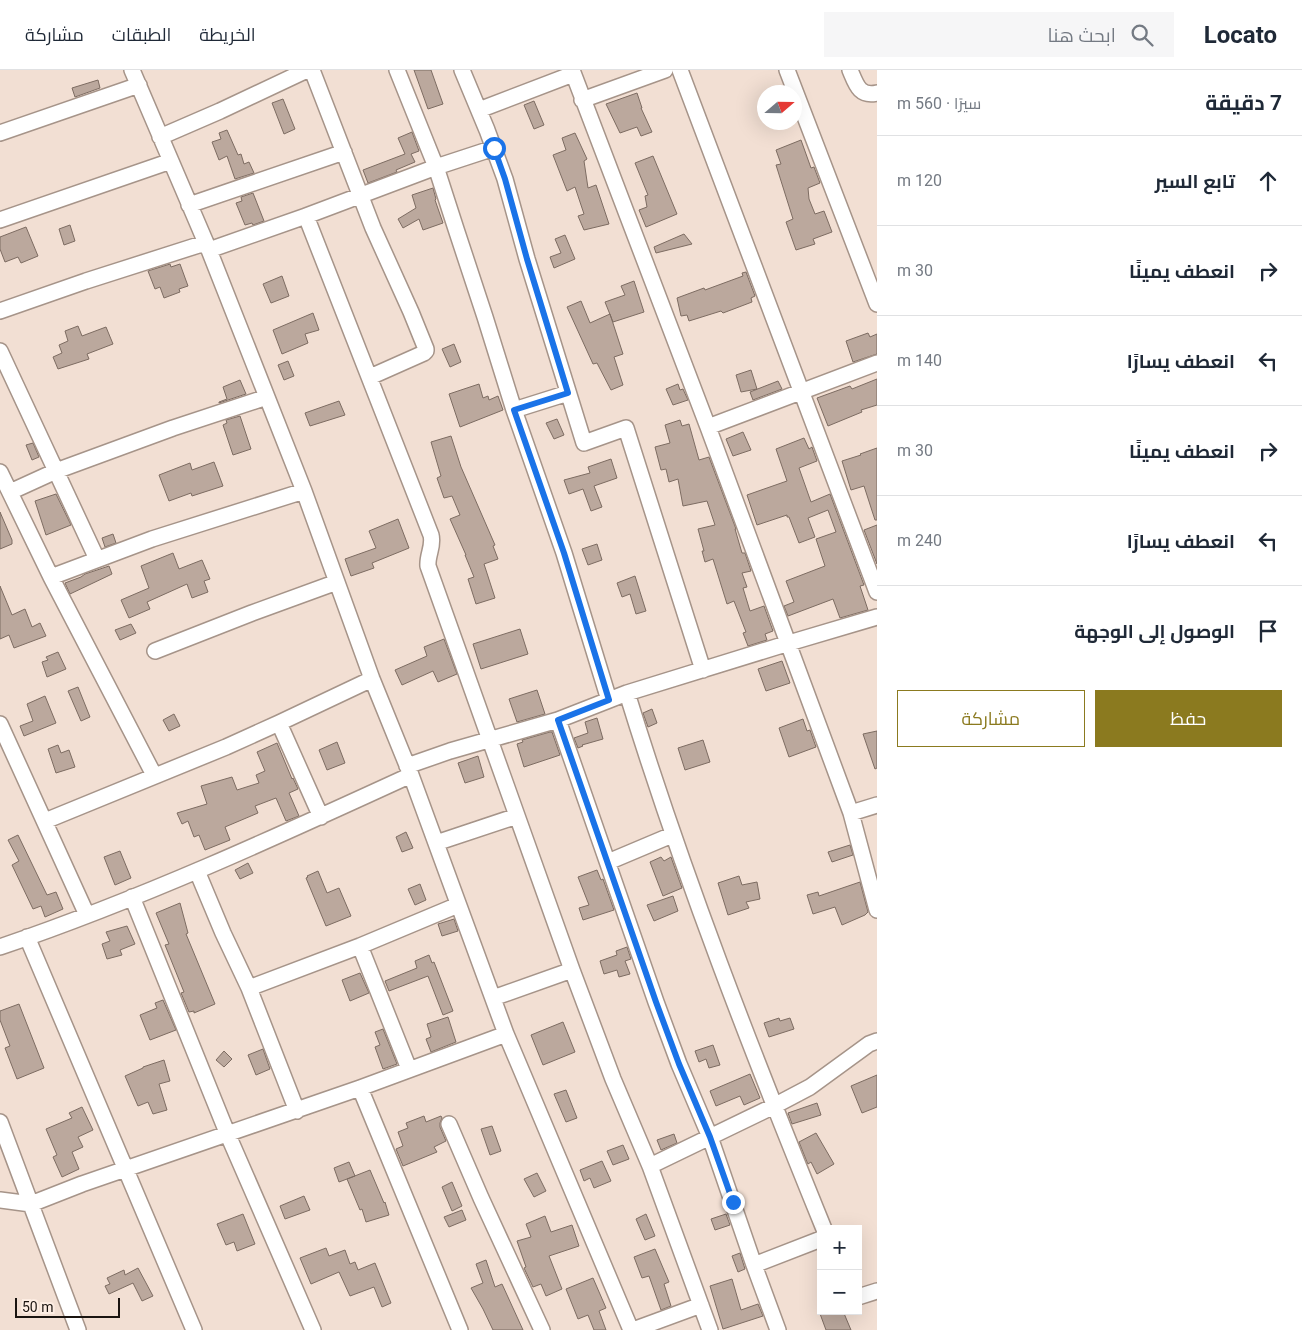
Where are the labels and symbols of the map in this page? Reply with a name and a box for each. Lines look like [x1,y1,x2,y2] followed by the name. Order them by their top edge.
[757,85,802,130] north arrow
[483,137,506,160] route start
[722,1191,745,1214] route end
[15,1295,120,1318] scale bar

